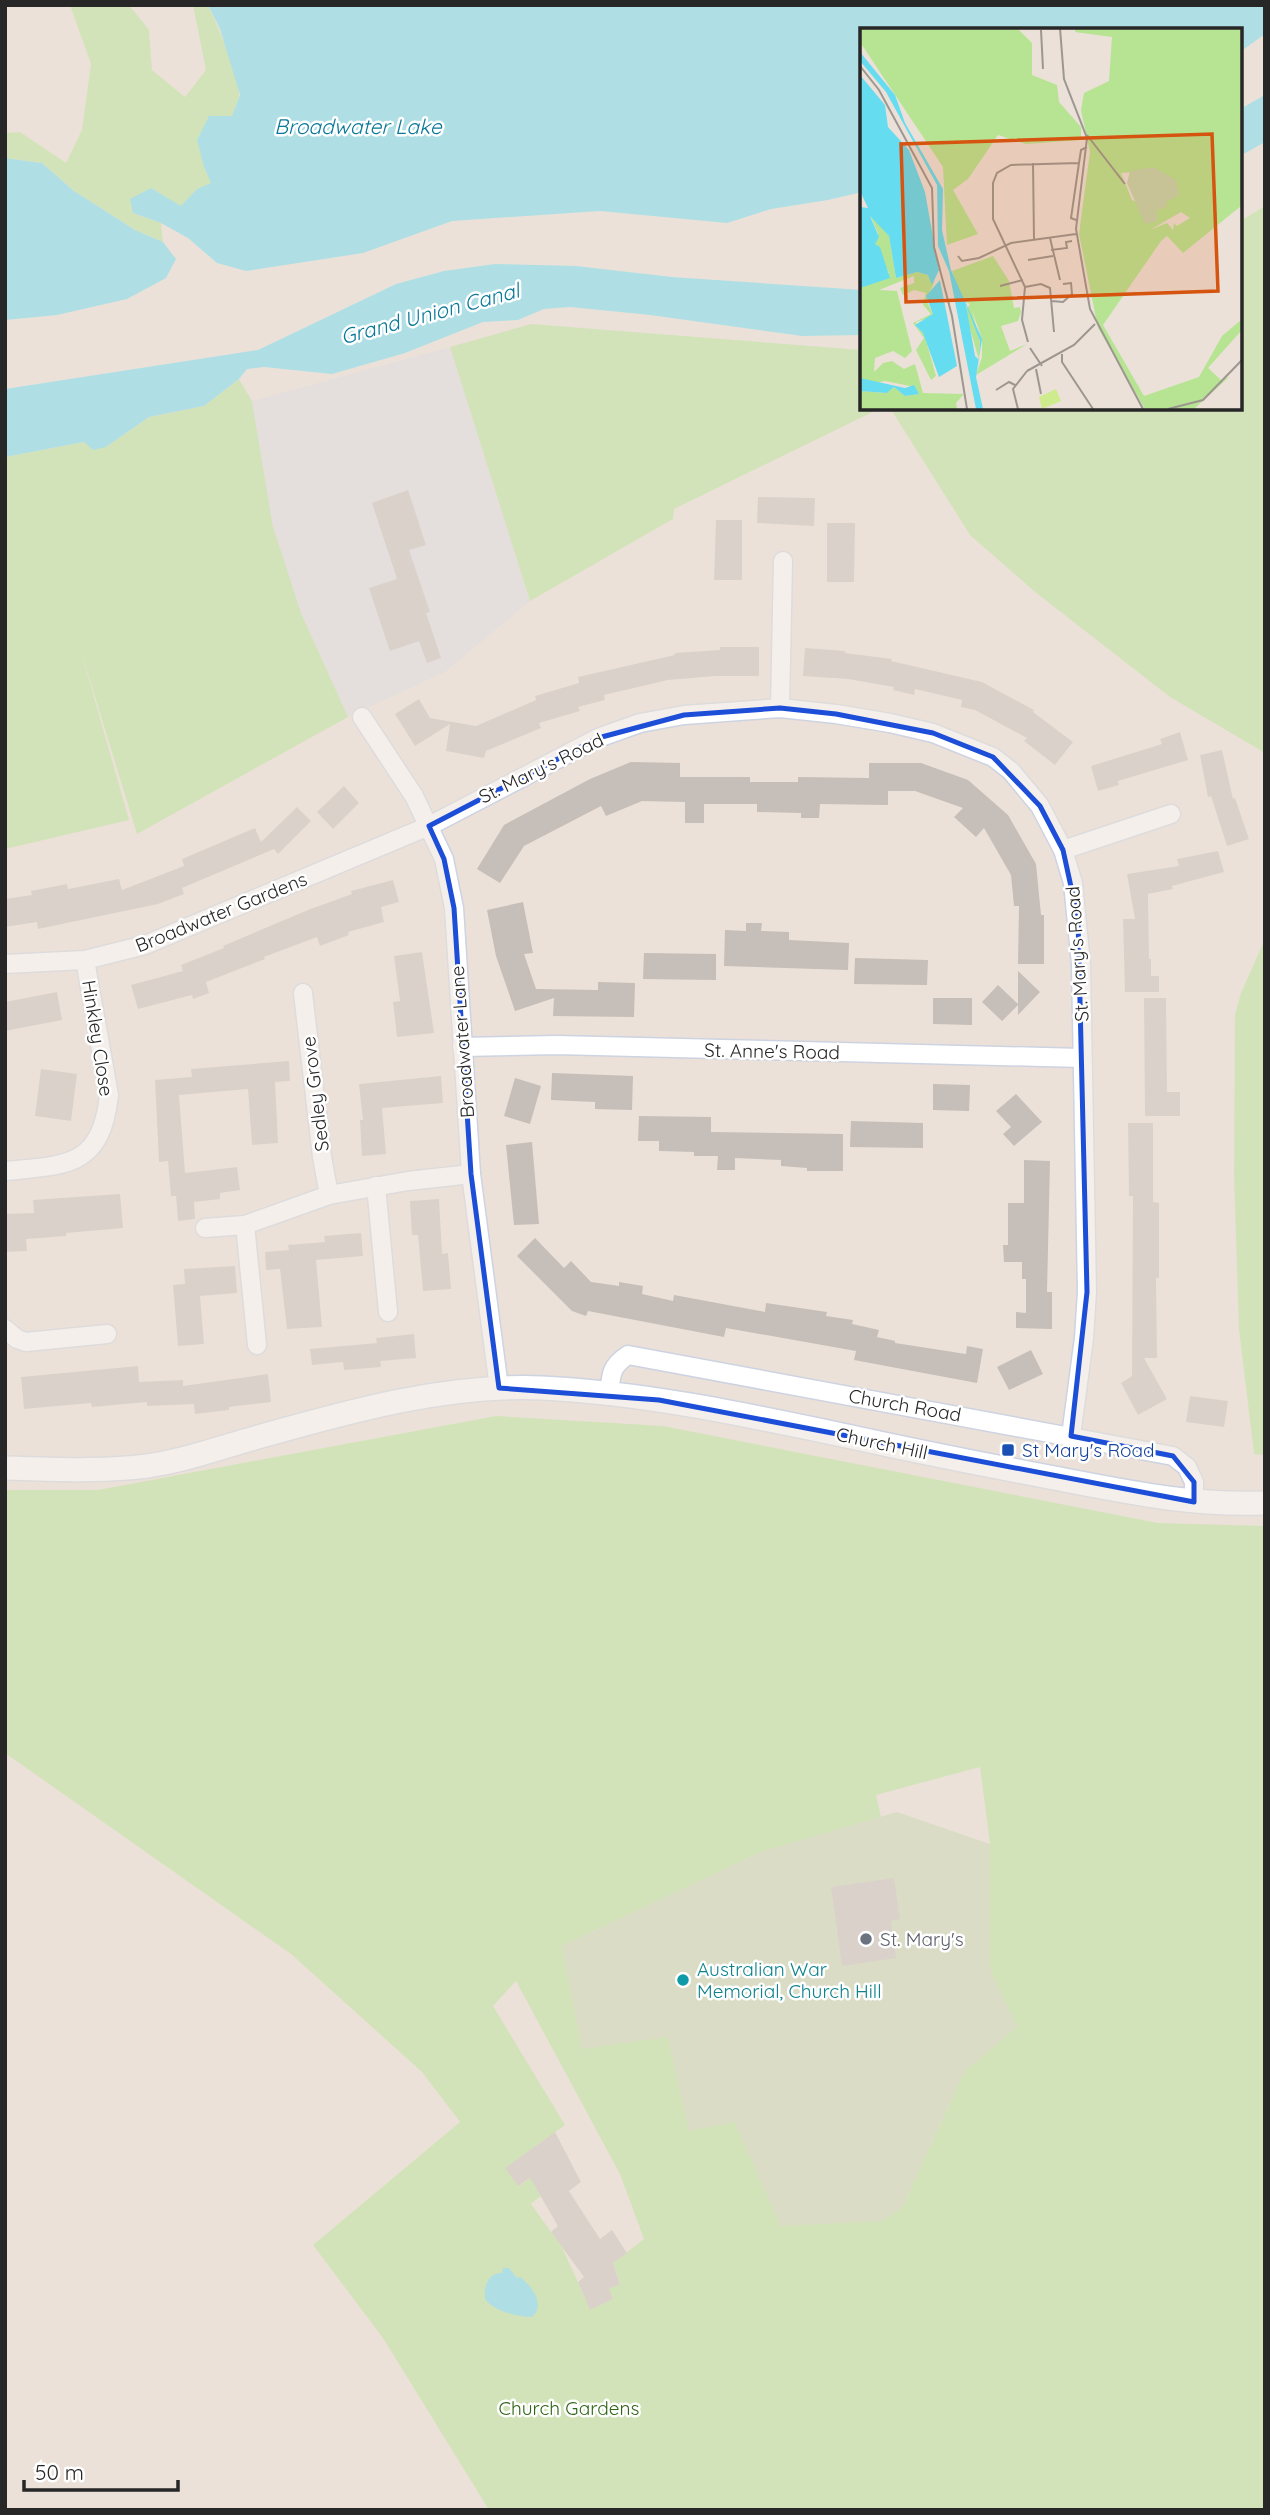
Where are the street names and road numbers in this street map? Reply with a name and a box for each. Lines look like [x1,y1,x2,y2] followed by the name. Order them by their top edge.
[475,727,607,809] street label: St. Mary's Road
[132,867,311,957] street label: Broadwater Gardens
[1060,885,1094,1023] street label: St. Mary's Road
[445,965,479,1119] street label: Broadwater Lane
[77,978,119,1098] street label: Hinkley Close
[296,1035,334,1153] street label: Sedley Grove
[704,1038,840,1064] street label: St. Anne's Road
[847,1383,963,1427] street label: Church Road
[834,1422,930,1464] street label: Church Hill

